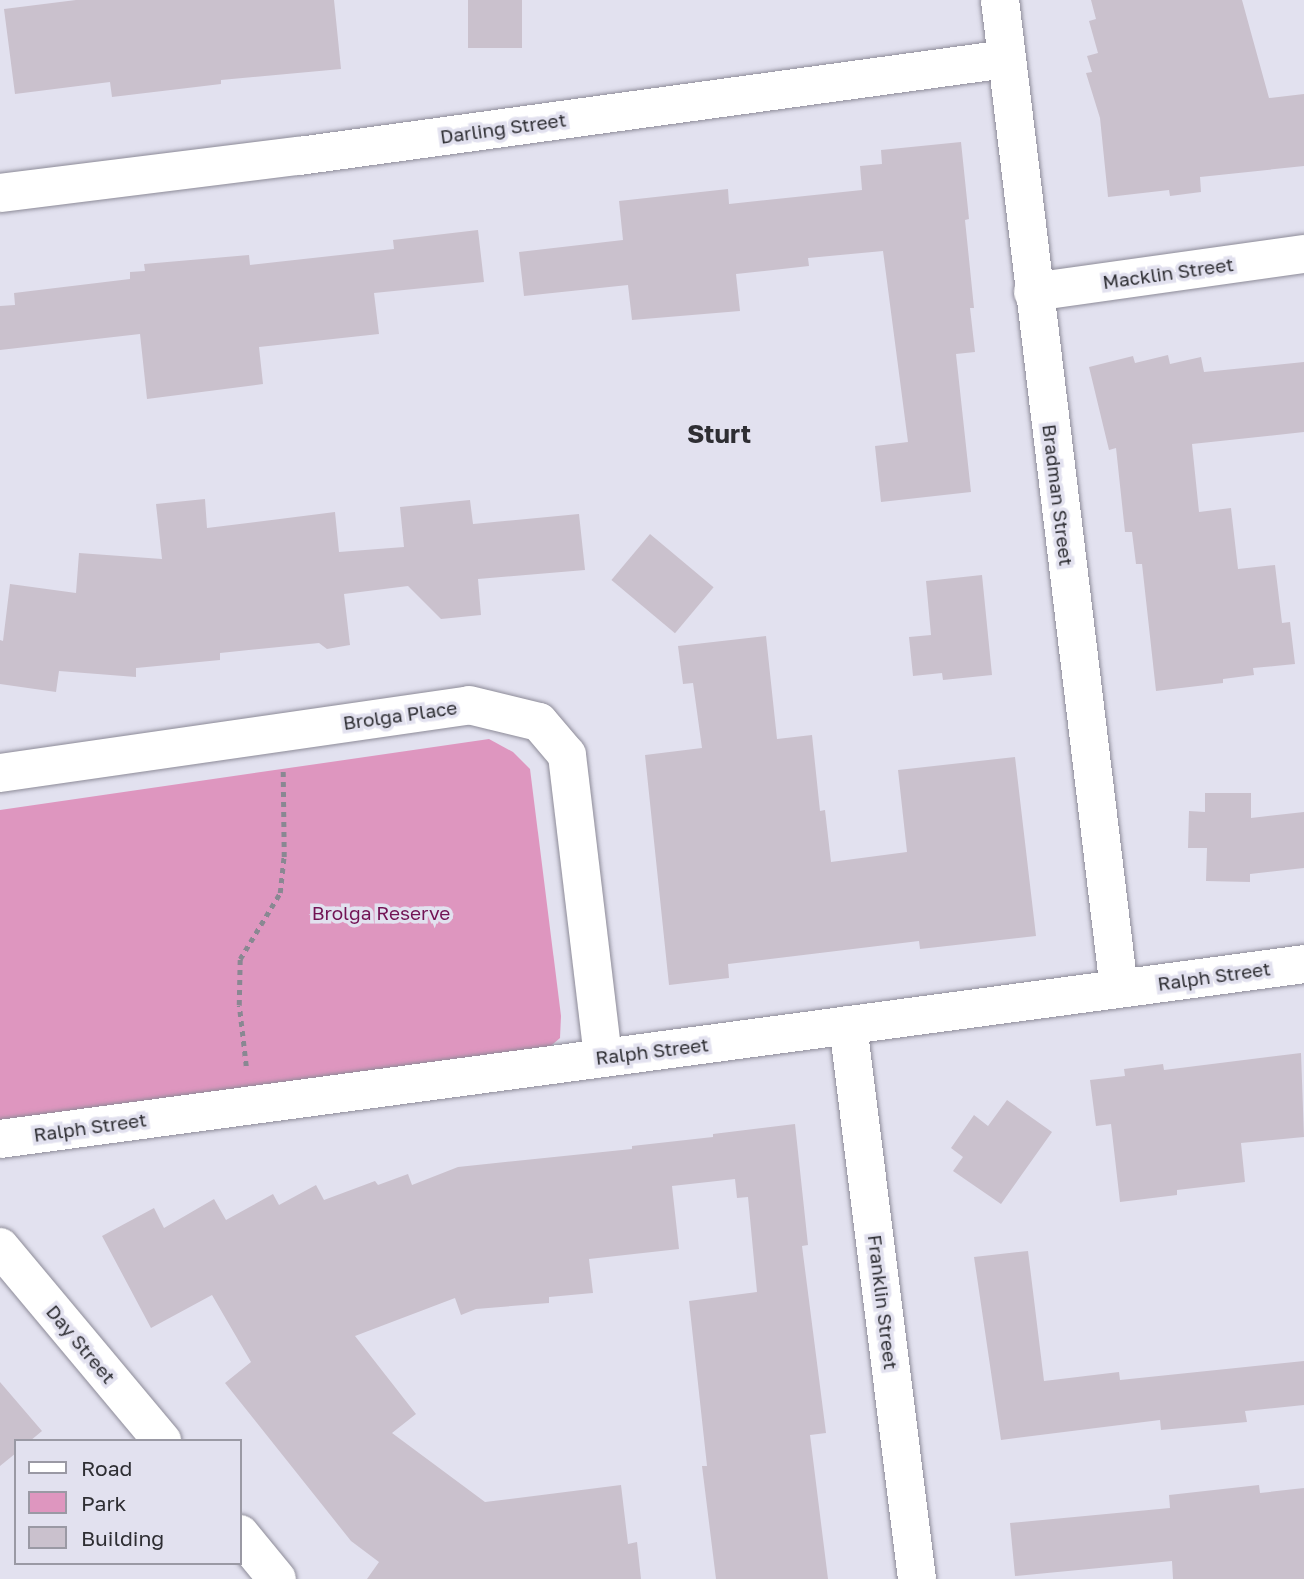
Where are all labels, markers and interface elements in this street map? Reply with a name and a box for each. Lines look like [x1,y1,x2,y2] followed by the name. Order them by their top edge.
[439,108,567,148] street label: Darling Street
[1101,253,1235,293] street label: Macklin Street
[687,418,751,450] district label: Sturt
[1038,423,1078,567] street label: Bradman Street
[341,696,459,734] street label: Brolga Place
[312,902,450,924] park label: Brolga Reserve
[1156,957,1272,995] street label: Ralph Street
[594,1033,710,1069] street label: Ralph Street
[32,1108,148,1146] street label: Ralph Street
[863,1233,903,1371] street label: Franklin Street
[42,1300,120,1388] street label: Day Street
[14,1439,242,1565] legend
[81,1455,132,1481] text: Road
[81,1490,126,1516] text: Park
[81,1525,164,1551] text: Building

